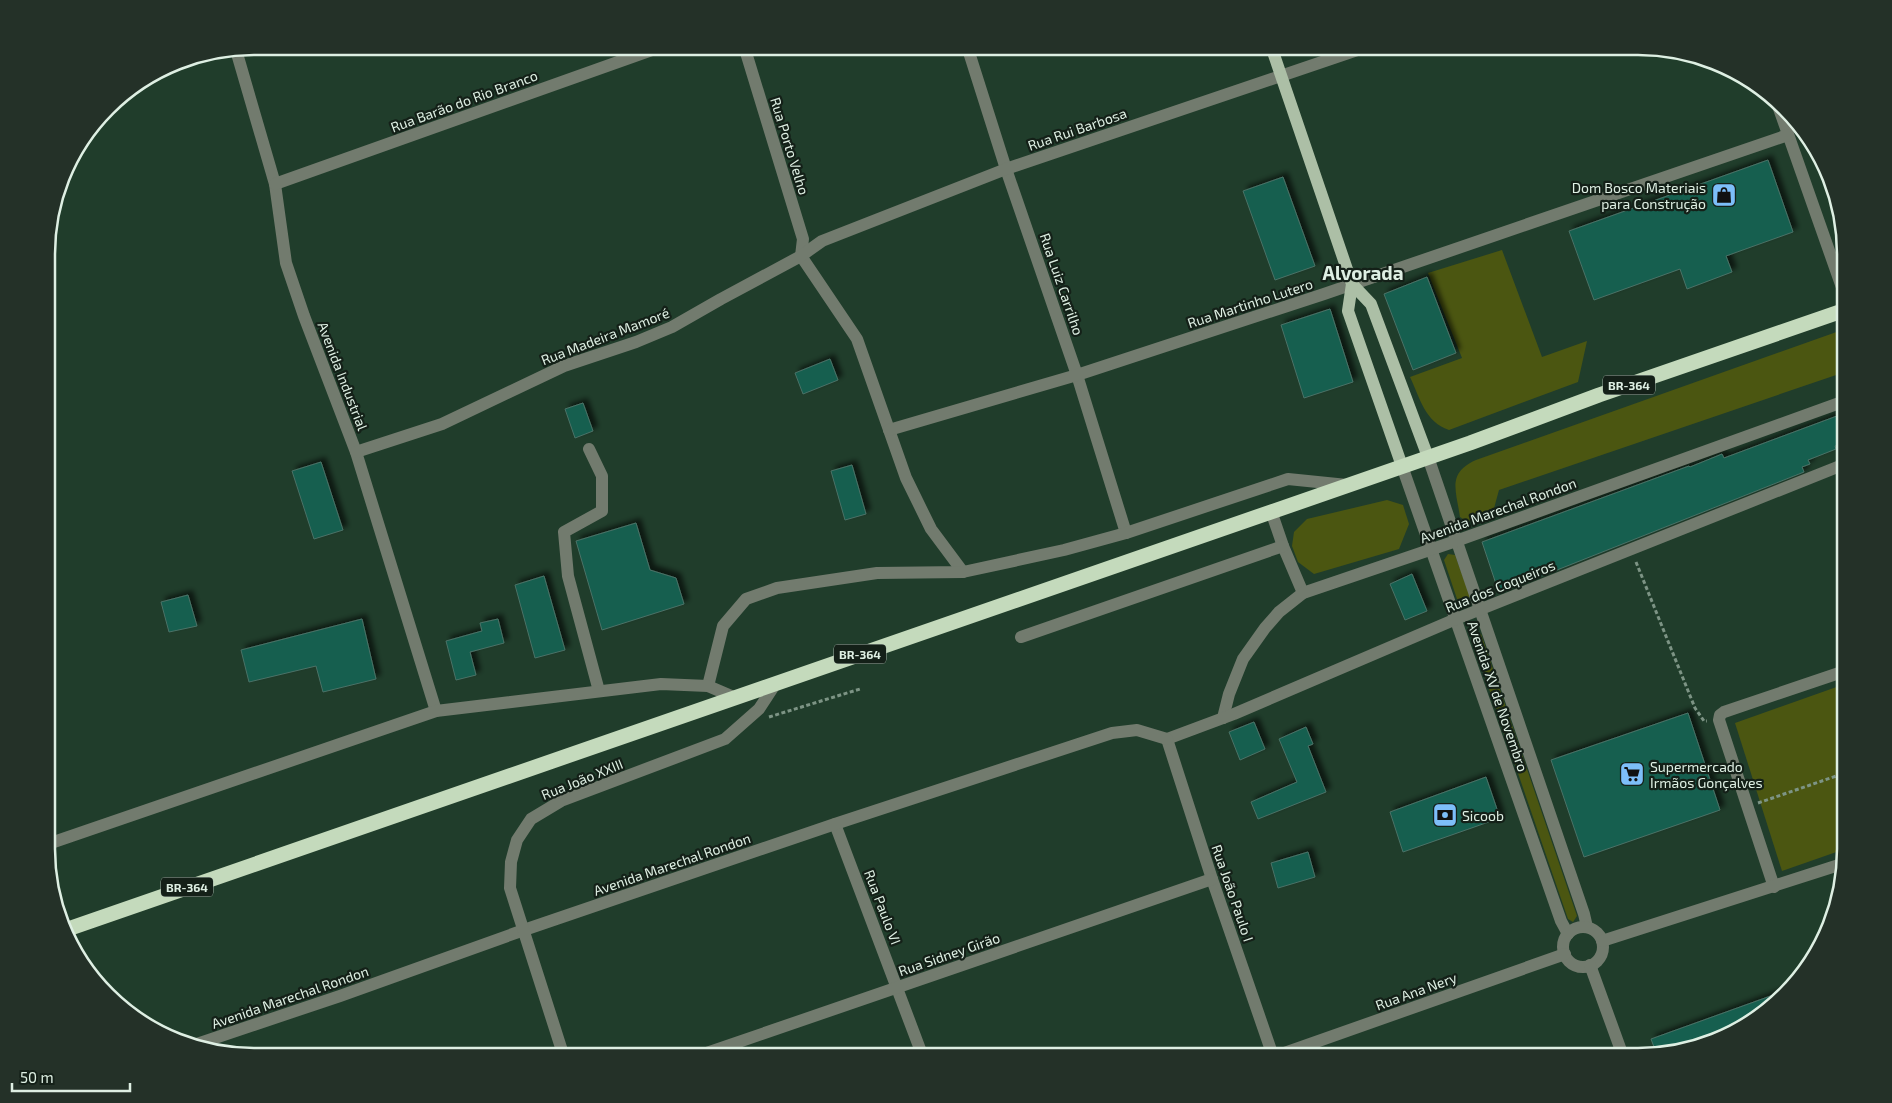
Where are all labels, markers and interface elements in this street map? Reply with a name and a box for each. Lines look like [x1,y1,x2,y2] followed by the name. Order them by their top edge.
[388,66,540,136] street label: Rua Barão do Rio Branco
[767,95,813,197] street label: Rua Porto Velho
[1025,104,1129,154] street label: Rua Rui Barbosa
[1572,179,1706,213] place label: Dom Bosco Materiais para Construção
[1711,182,1737,208] shop icon: Dom Bosco Materiais para Construção
[1037,231,1087,337] street label: Rua Luiz Carrilho
[1322,261,1404,284] district label: Alvorada
[1185,275,1315,331] street label: Rua Martinho Lutero
[538,304,672,368] street label: Rua Madeira Mamoré
[314,319,372,433] street label: Avenida Industrial
[1603,376,1655,394] road number: BR-364
[1418,474,1578,546] street label: Avenida Marechal Rondon
[1443,556,1557,616] street label: Rua dos Coqueiros
[1464,618,1532,774] street label: Avenida XV de Novembro
[834,644,886,664] road number: BR-364
[539,755,625,803] street label: Rua João XXIII
[1650,758,1763,792] place label: Supermercado Irmãos Gonçalves
[1619,761,1645,787] supermarket icon: Supermercado Irmãos Gonçalves
[1432,802,1458,828] bank icon: Sicoob
[1462,807,1504,824] place label: Sicoob
[591,829,753,899] street label: Avenida Marechal Rondon
[1208,842,1258,944] street label: Rua João Paulo I
[861,867,905,947] street label: Rua Paulo VI
[161,878,213,896] road number: BR-364
[896,929,1002,979] street label: Rua Sidney Girão
[209,962,371,1032] street label: Avenida Marechal Rondon
[1373,968,1459,1014] street label: Rua Ana Nery
[12,1060,130,1092] scale bar
[20,1068,54,1086] text: 50 m

